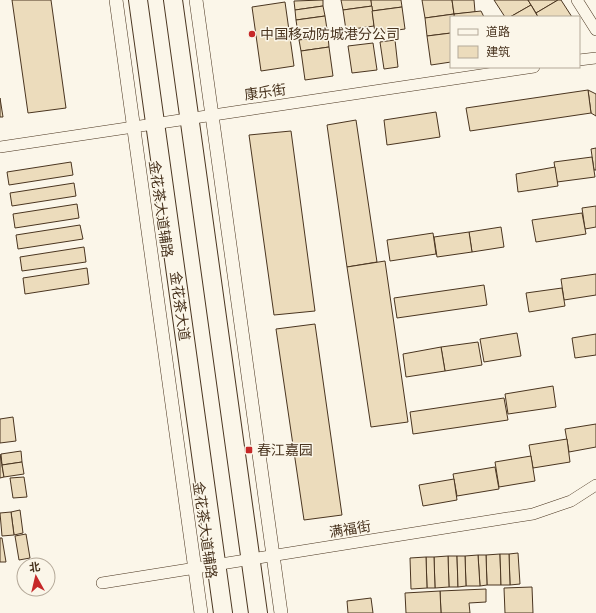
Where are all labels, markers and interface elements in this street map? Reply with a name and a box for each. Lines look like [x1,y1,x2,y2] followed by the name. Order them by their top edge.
[450,16,580,68] legend
[486,24,510,38] text: 道路
[260,25,400,42] place label: 中国移动防城港分公司
[247,29,257,39] marker: 中国移动防城港分公司
[486,44,510,58] text: 建筑
[243,80,287,103] street label: 康乐街
[146,159,177,259] street label: 金花茶大道辅路
[167,270,194,342] street label: 金花茶大道
[257,441,313,458] place label: 春江嘉园
[244,445,254,455] marker: 春江嘉园
[190,480,221,580] street label: 金花茶大道辅路
[328,517,372,540] street label: 满福街
[16,557,56,597] north arrow
[28,559,41,574] text: 北

